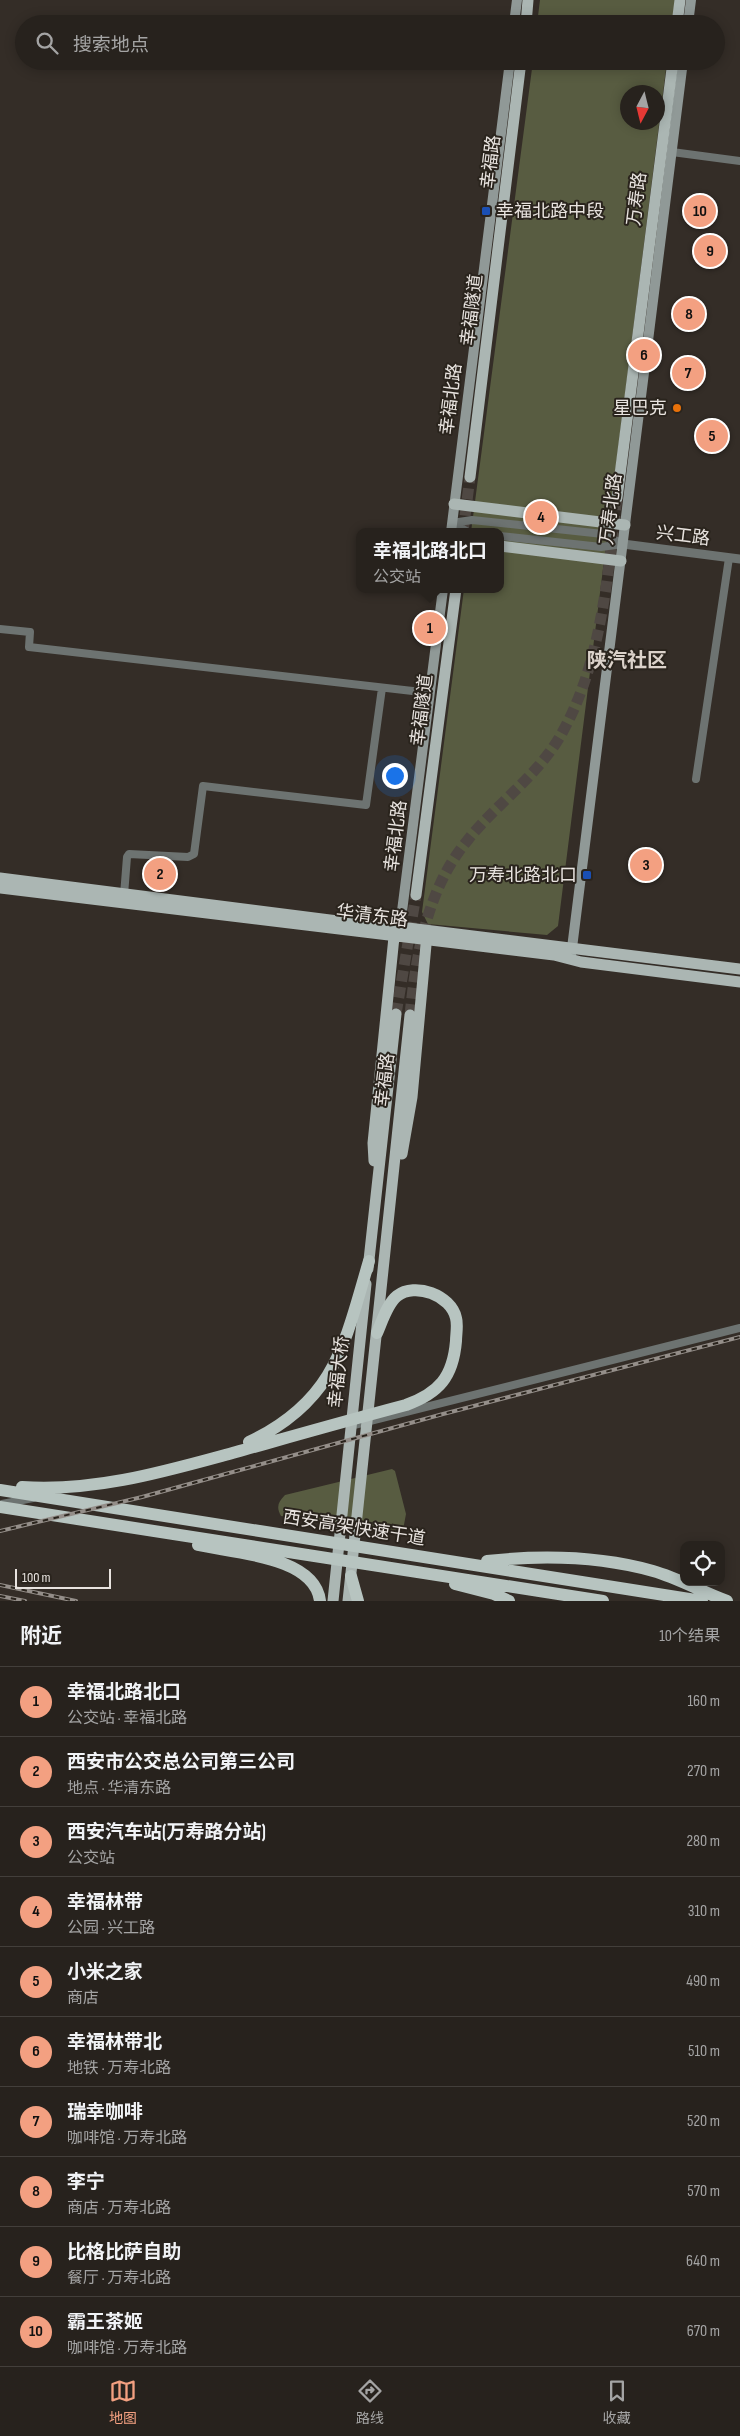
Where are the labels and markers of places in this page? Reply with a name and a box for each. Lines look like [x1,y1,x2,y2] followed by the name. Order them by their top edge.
[684,192,716,230] pin: 10
[496,201,604,222] place label: 幸福北路中段
[480,205,492,217] marker: 幸福北路中段
[694,232,726,270] pin: 9
[673,295,705,333] pin: 8
[628,336,660,374] pin: 6
[672,354,704,392] pin: 7
[613,398,667,419] place label: 星巴克
[671,402,683,414] marker: 星巴克
[696,417,728,455] pin: 5
[525,498,557,536] pin: 4
[414,609,446,647] pin: 1
[630,846,662,884] pin: 3
[144,855,176,893] pin: 2
[469,865,577,886] place label: 万寿北路北口
[581,869,593,881] marker: 万寿北路北口

